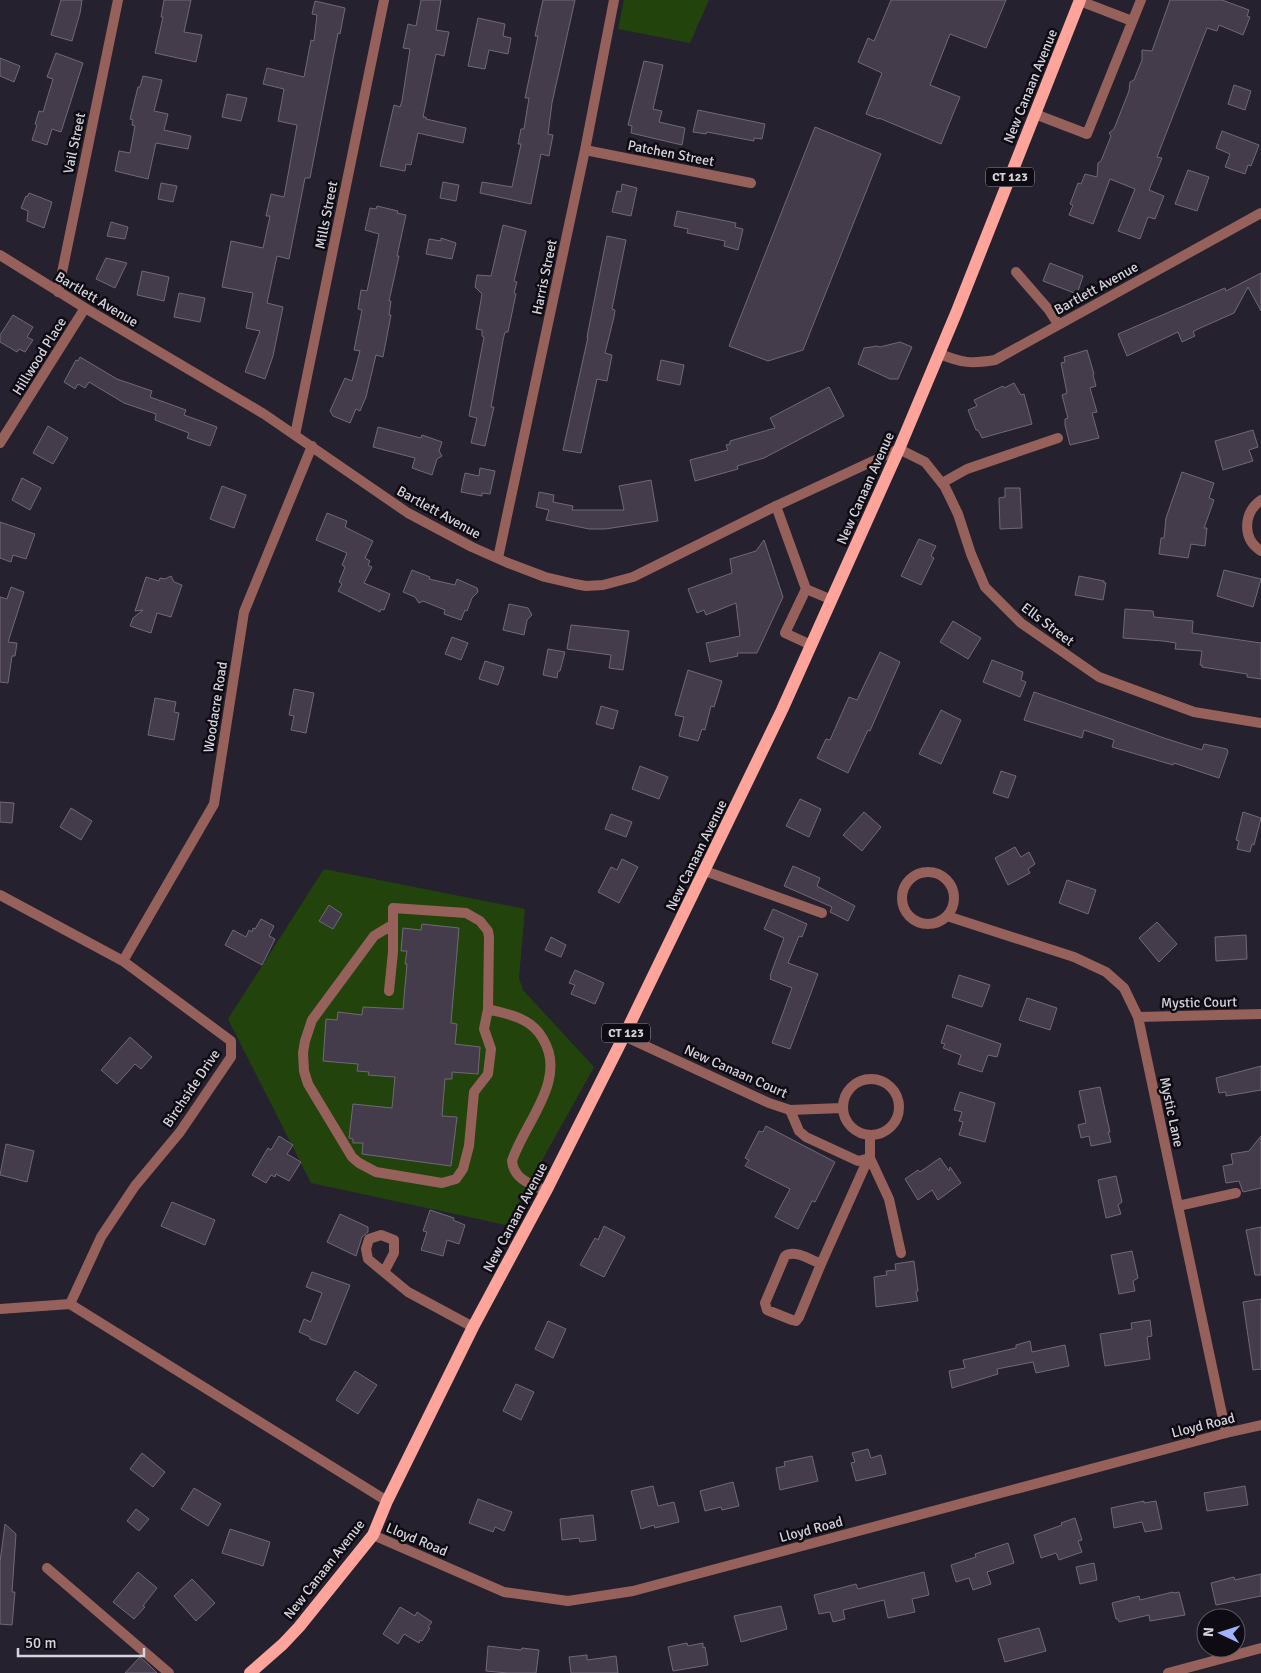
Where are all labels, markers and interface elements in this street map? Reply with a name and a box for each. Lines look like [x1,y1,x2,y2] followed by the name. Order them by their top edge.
[1000,27,1061,146] street label: New Canaan Avenue
[60,111,89,175] street label: Vail Street
[626,137,716,170] street label: Patchen Street
[986,168,1034,186] road number: CT 123
[312,180,341,251] street label: Mills Street
[528,238,561,316] street label: Harris Street
[1051,258,1141,319] street label: Bartlett Avenue
[52,268,141,331] street label: Bartlett Avenue
[9,314,70,398] street label: Hillwood Place
[833,429,898,547] street label: New Canaan Avenue
[394,482,484,543] street label: Bartlett Avenue
[1018,599,1078,650] street label: Ells Street
[200,660,231,754] street label: Woodacre Road
[662,797,731,913] street label: New Canaan Avenue
[1161,993,1237,1012] street label: Mystic Court
[602,1024,650,1042] road number: CT 123
[682,1041,790,1102] street label: New Canaan Court
[159,1046,224,1130] street label: Birchside Drive
[1156,1075,1187,1149] street label: Mystic Lane
[479,1160,551,1275] street label: New Canaan Avenue
[1169,1409,1237,1442] street label: Lloyd Road
[777,1513,845,1546] street label: Lloyd Road
[280,1516,368,1622] street label: New Canaan Avenue
[384,1519,450,1560] street label: Lloyd Road
[1196,1608,1246,1658] north arrow
[18,1626,144,1658] scale bar
[1200,1627,1217,1638] text: N
[25,1634,56,1652] text: 50 m

